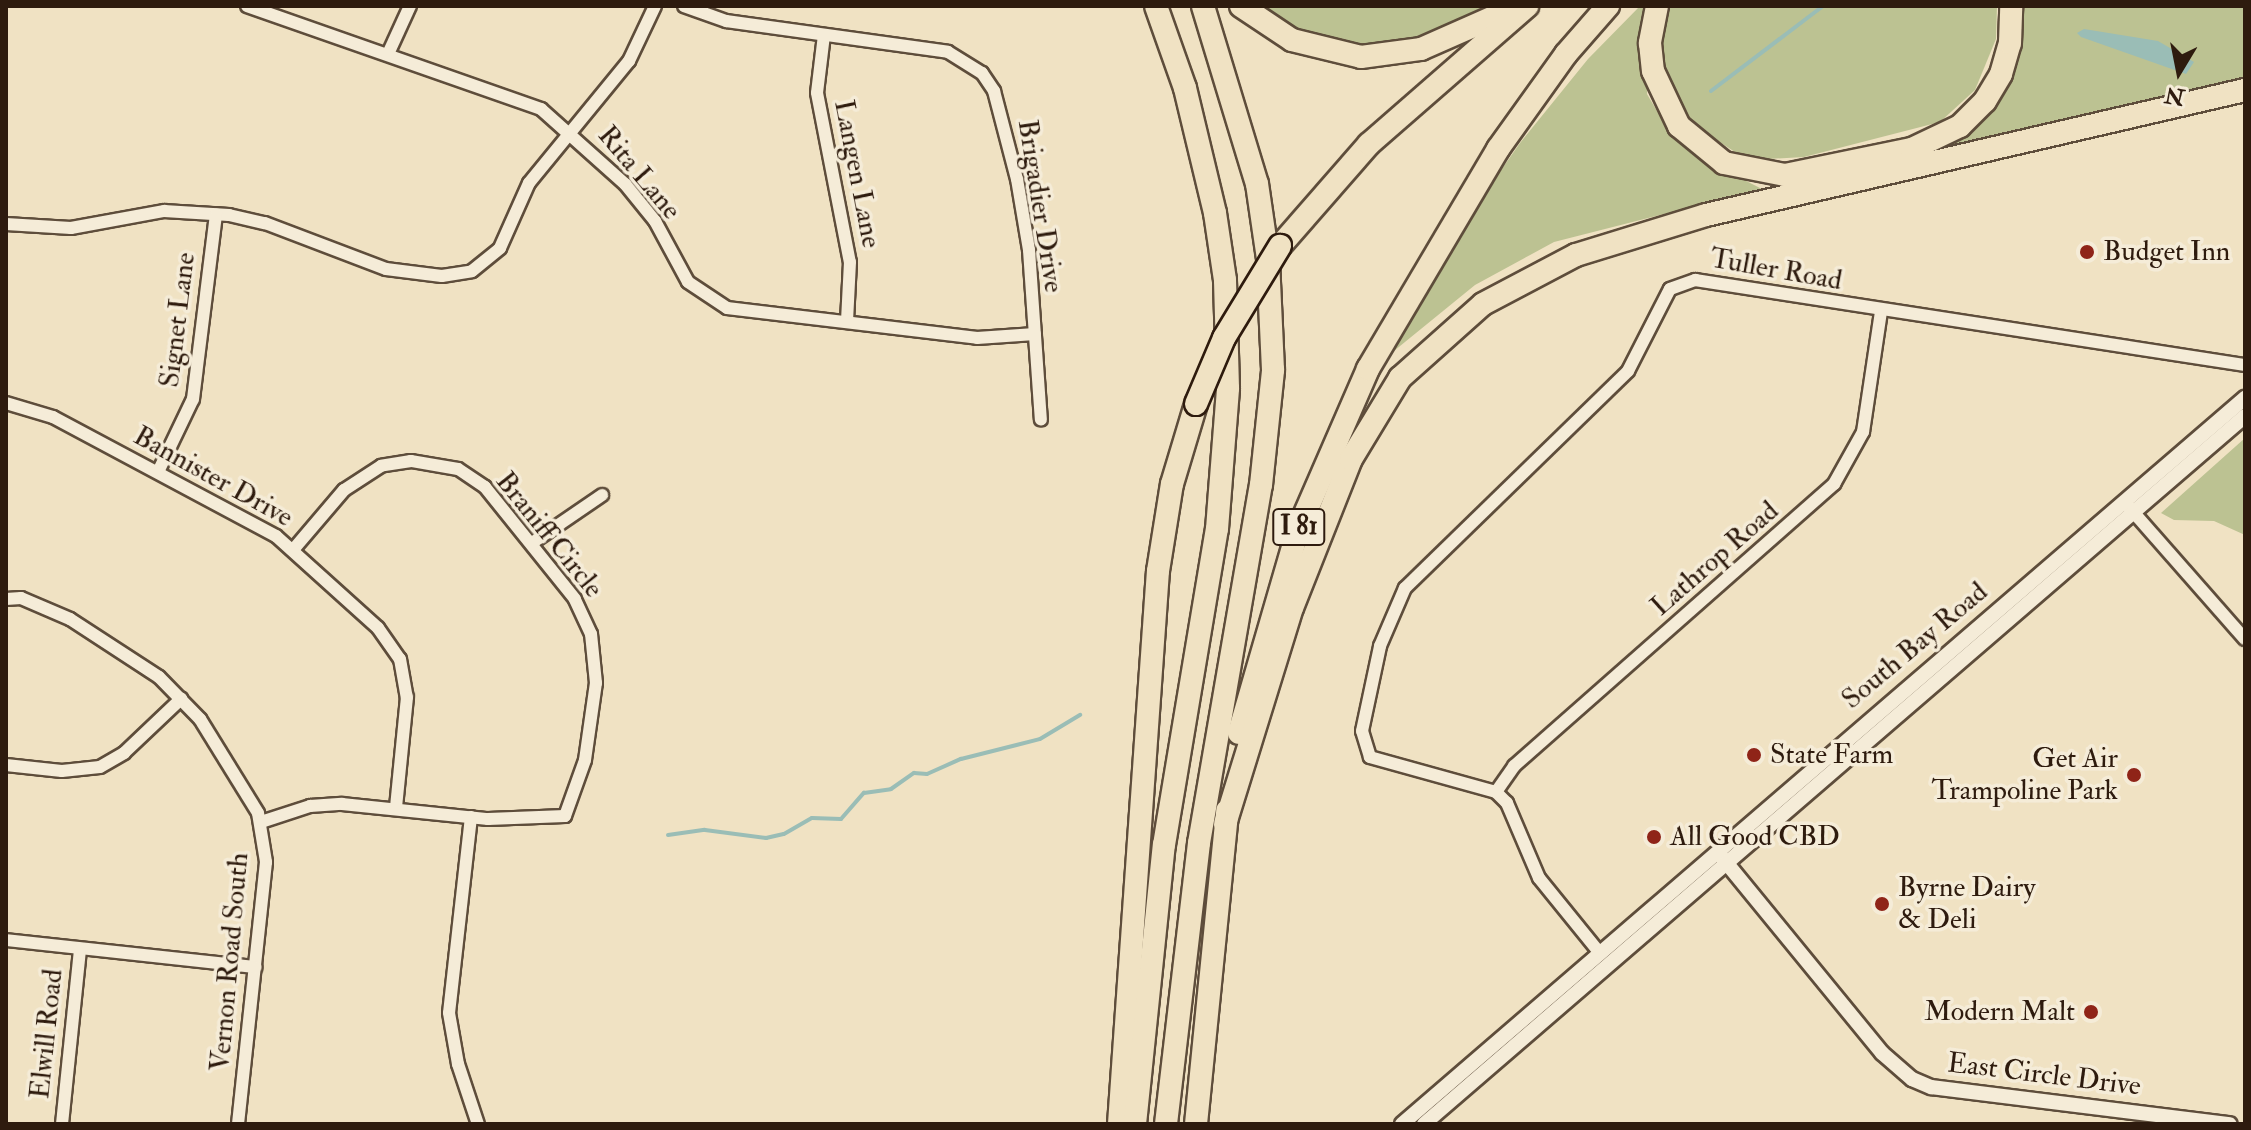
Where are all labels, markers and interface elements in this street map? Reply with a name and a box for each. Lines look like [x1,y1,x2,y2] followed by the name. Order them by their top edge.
[2139,32,2219,112] north arrow
[2163,80,2187,111] text: N
[826,97,888,251] street label: Langen Lane
[1010,117,1070,295] street label: Brigadier Drive
[590,119,688,227] street label: Rita Lane
[2103,235,2230,269] place label: Budget Inn
[1708,242,1844,298] street label: Tuller Road
[2078,243,2096,261] marker: Budget Inn
[153,251,203,389] street label: Signet Lane
[127,419,299,535] street label: Bannister Drive
[488,465,610,605] street label: Braniff Circle
[1644,495,1786,623] street label: Lathrop Road
[1271,505,1327,549] road number: I 81
[1835,575,1995,717] street label: South Bay Road
[1770,738,1893,772] place label: State Farm
[1932,742,2118,808] place label: Get Air Trampoline Park
[1745,746,1763,764] marker: State Farm
[2125,766,2143,784] marker: Get Air Trampoline Park
[1670,820,1840,854] place label: All Good CBD
[1645,828,1663,846] marker: All Good CBD
[204,851,256,1073] street label: Vernon Road South
[1898,871,2036,937] place label: Byrne Dairy & Deli
[1873,895,1891,913] marker: Byrne Dairy & Deli
[23,967,71,1101] street label: Elwill Road
[1924,995,2075,1029] place label: Modern Malt
[2082,1003,2100,1021] marker: Modern Malt
[1945,1046,2143,1104] street label: East Circle Drive

